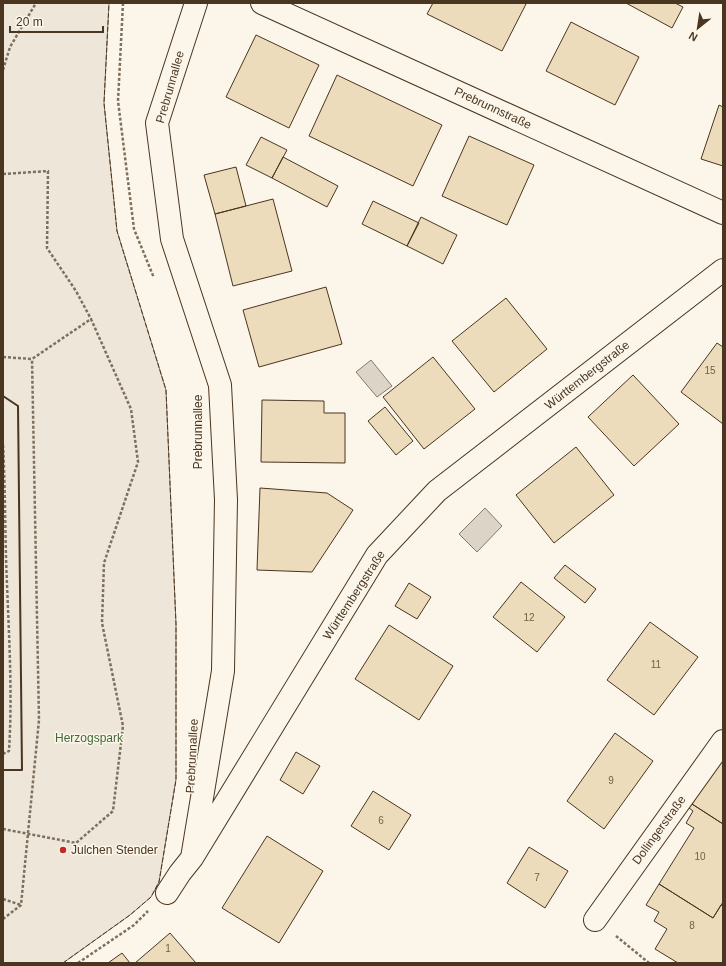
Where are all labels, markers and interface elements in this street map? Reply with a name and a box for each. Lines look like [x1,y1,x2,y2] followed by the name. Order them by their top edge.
[10,8,103,34] scale bar
[678,8,718,48] north arrow
[16,15,43,29] text: 20 m
[687,29,699,44] text: N
[153,49,187,125] street label: Prebrunnallee
[452,84,534,132] street label: Prebrunnstraße
[542,337,632,412] street label: Württembergstraße
[704,365,716,376] house number: 15
[191,394,205,469] street label: Prebrunnallee
[320,548,388,642] street label: Württembergstraße
[523,612,535,623] house number: 12
[651,659,662,670] house number: 11
[183,718,201,794] street label: Prebrunnallee
[55,731,124,745] park label: Herzogspark
[608,775,614,786] house number: 9
[629,793,689,867] street label: Dollingerstraße
[378,815,384,826] house number: 6
[71,843,158,857] place label: Julchen Stender
[58,845,68,855] marker: Julchen Stender
[694,851,706,862] house number: 10
[534,872,540,883] house number: 7
[689,920,695,931] house number: 8
[165,943,171,954] house number: 1

